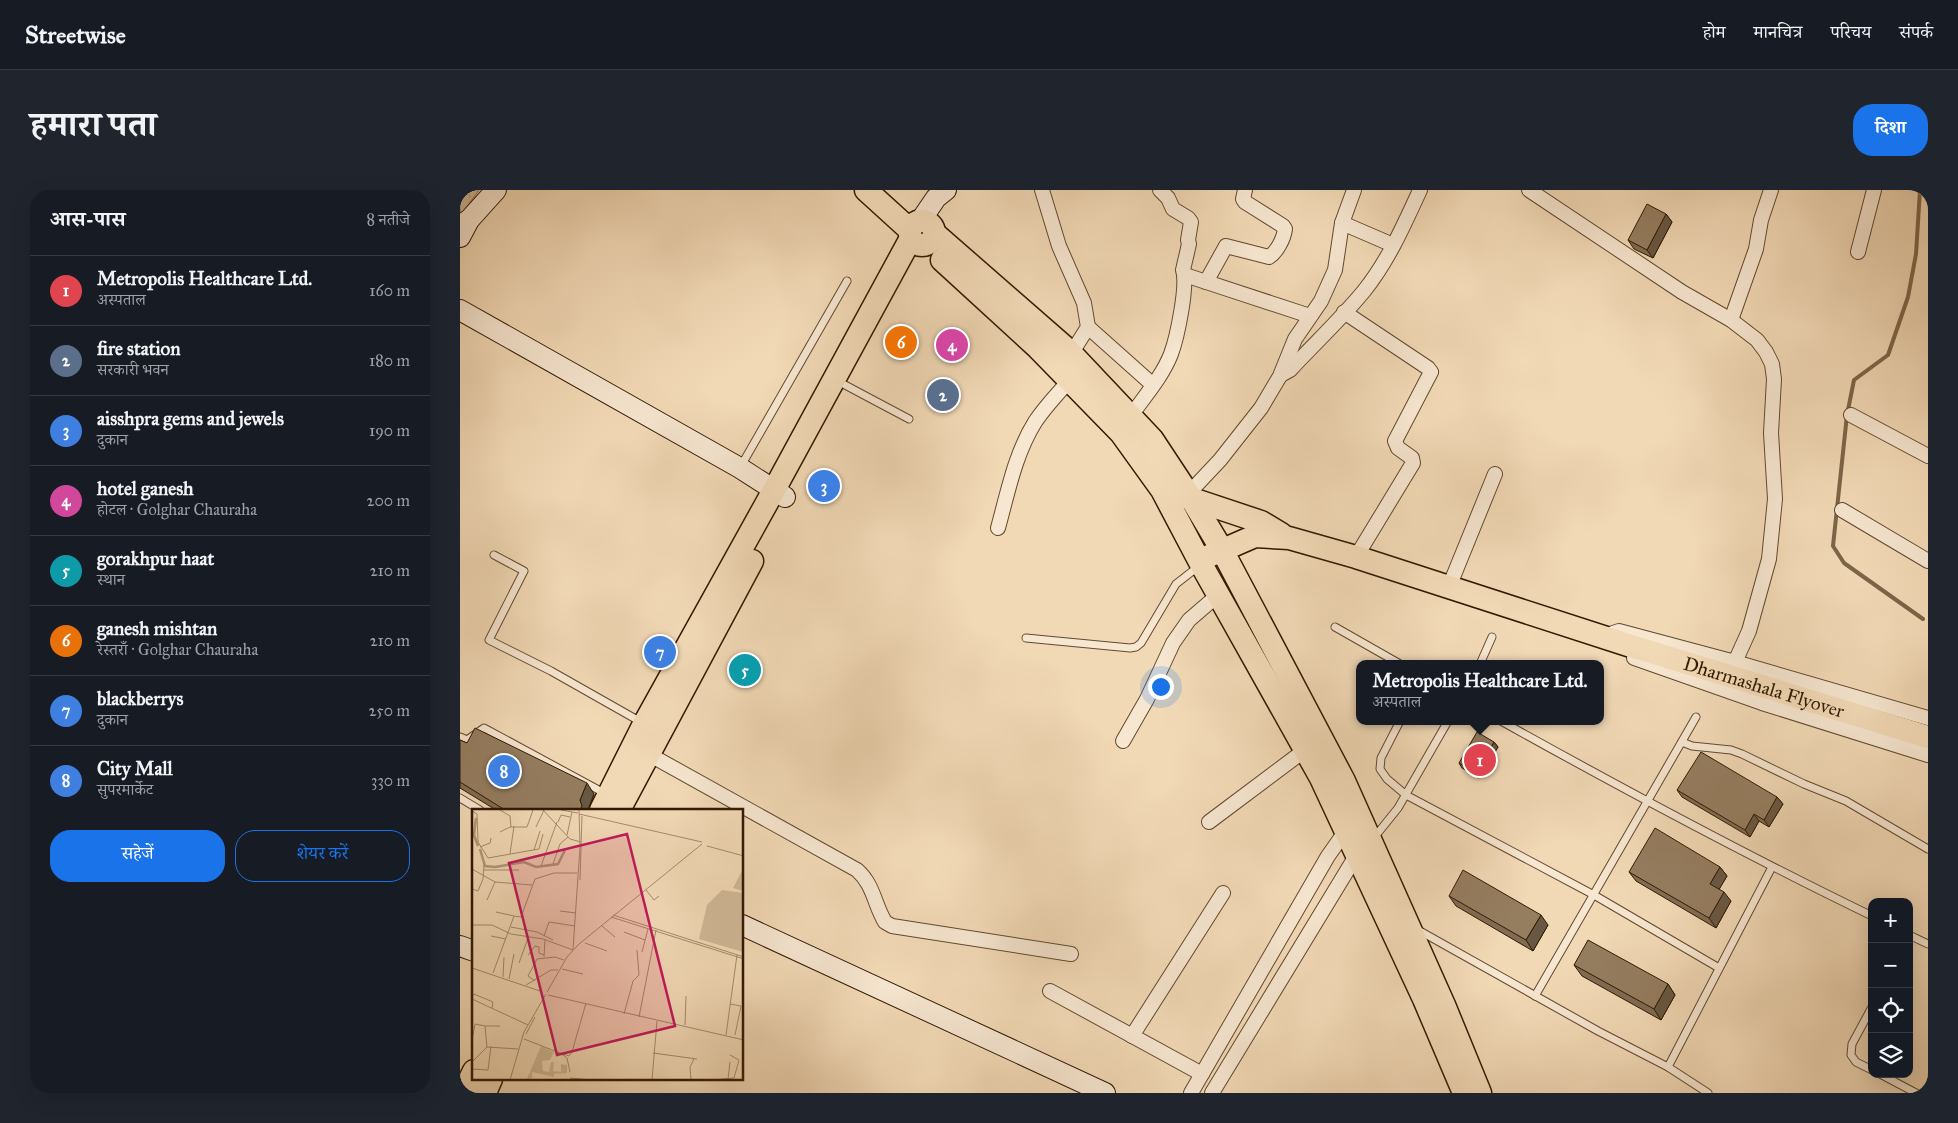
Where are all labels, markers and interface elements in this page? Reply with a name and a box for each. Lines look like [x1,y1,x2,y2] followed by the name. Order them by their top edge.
[25,20,126,50] text: Streetwise
[1703,21,1726,43] text: होम
[1754,21,1802,43] text: मानचित्र
[1830,21,1871,43] text: परिचय
[1899,21,1933,43] text: संपर्क
[30,103,157,146] text: हमारा पता
[1853,104,1928,156] button: दिशा
[50,206,125,232] text: आस-पास
[367,210,410,229] text: 8 नतीजे
[97,267,312,290] text: Metropolis Healthcare Ltd.
[63,281,69,300] text: 1
[369,281,410,300] text: 160 m
[97,290,146,309] text: अस्पताल
[885,323,917,361] pin: 6
[936,326,968,364] pin: 4
[97,337,181,360] text: fire station
[62,351,70,370] text: 2
[369,351,410,370] text: 180 m
[97,360,169,379] text: सरकारी भवन
[927,376,959,414] pin: 2
[97,407,284,430] text: aisshpra gems and jewels
[63,421,69,440] text: 3
[369,421,410,440] text: 190 m
[97,430,128,449] text: दुकान
[808,467,840,505] pin: 3
[97,477,194,500] text: hotel ganesh
[62,491,70,510] text: 4
[367,491,410,510] text: 200 m
[97,500,257,519] text: होटल · Golghar Chauraha
[97,547,214,570] text: gorakhpur haat
[62,561,70,580] text: 5
[370,561,410,580] text: 210 m
[97,570,125,589] text: स्थान
[97,617,217,640] text: ganesh mishtan
[62,631,70,650] text: 6
[370,631,410,650] text: 210 m
[644,633,676,671] pin: 7
[97,640,258,659] text: रेस्तराँ · Golghar Chauraha
[729,651,761,689] pin: 5
[1681,651,1848,722] street label: Dharmashala Flyover
[1356,660,1604,725] popup
[1372,669,1588,692] text: Metropolis Healthcare Ltd.
[1148,674,1174,700] your location
[97,687,183,710] text: blackberrys
[1372,692,1421,711] text: अस्पताल
[62,701,70,720] text: 7
[369,701,410,720] text: 250 m
[97,710,128,729] text: दुकान
[1464,741,1496,779] pin: 1
[488,752,520,790] pin: 8
[97,757,173,780] text: City Mall
[62,771,70,790] text: 8
[371,771,410,790] text: 330 m
[97,780,153,799] text: सुपरमार्केट
[472,809,744,1080] inset map
[50,830,225,882] button: सहेजें
[235,830,410,882] button: शेयर करें
[1868,898,1913,1078] map controls
[1868,898,1913,943] button: +
[1868,943,1913,988] button: −
[1868,988,1913,1033] button: locate
[1868,1033,1913,1078] button: layers

